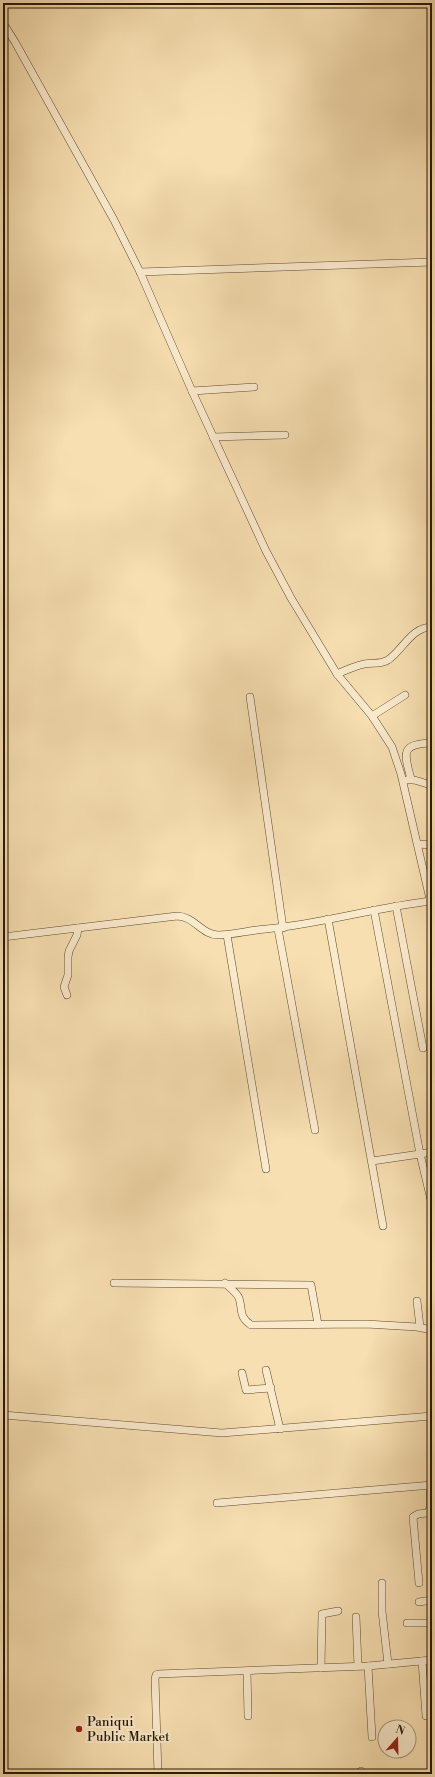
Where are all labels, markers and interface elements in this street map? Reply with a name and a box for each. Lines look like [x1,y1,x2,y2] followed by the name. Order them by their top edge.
[87,1714,170,1745] place label: Paniqui Public Market
[377,1719,417,1759] north arrow
[394,1722,407,1739] text: N
[74,1724,84,1734] marker: Paniqui Public Market

